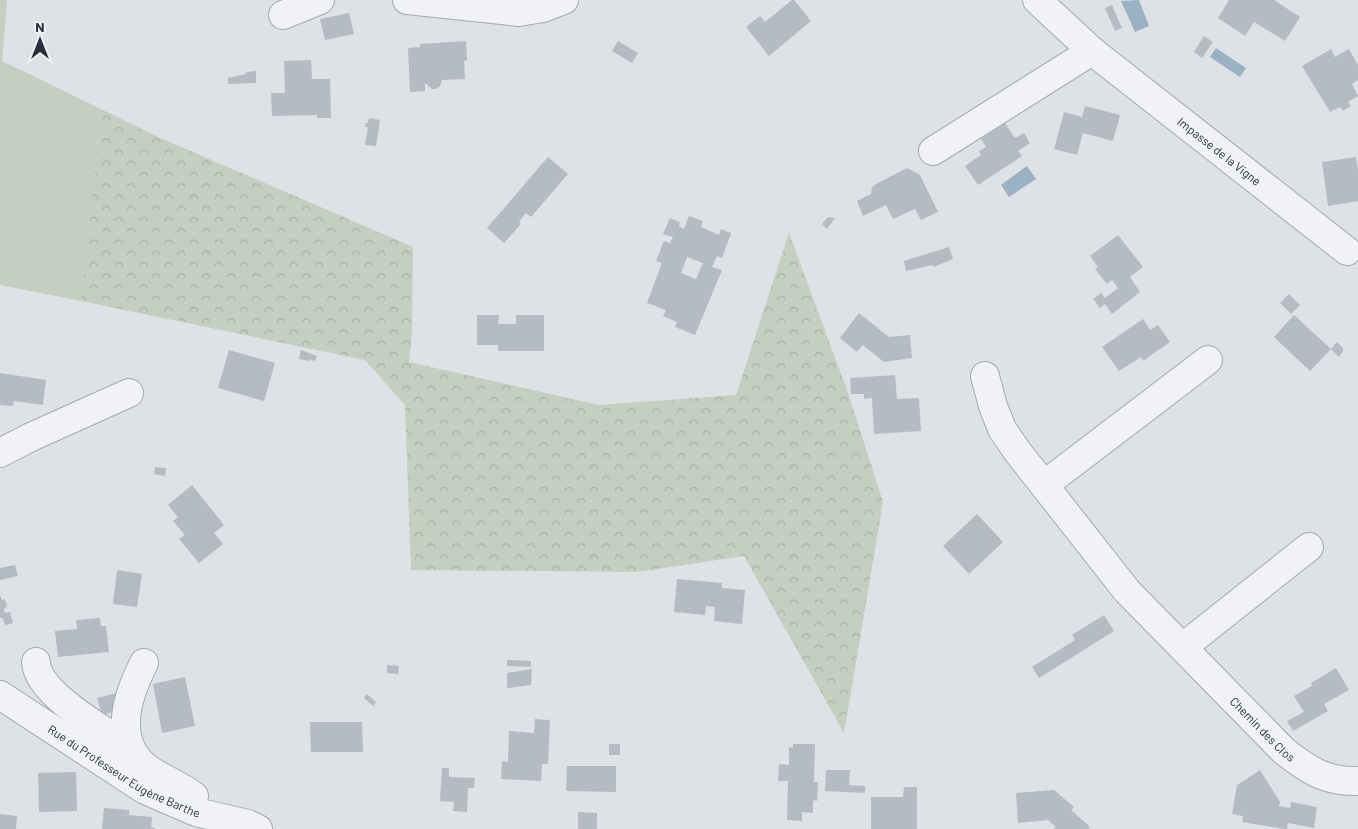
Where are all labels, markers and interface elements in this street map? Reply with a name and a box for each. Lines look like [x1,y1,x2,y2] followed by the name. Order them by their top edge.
[15,15,65,65] north arrow
[35,18,45,35] text: N
[1175,114,1264,188] street label: Impasse de la Vigne
[1228,694,1298,764] street label: Chemin des Clos
[46,721,202,820] street label: Rue du Professeur Eugène Barthe

